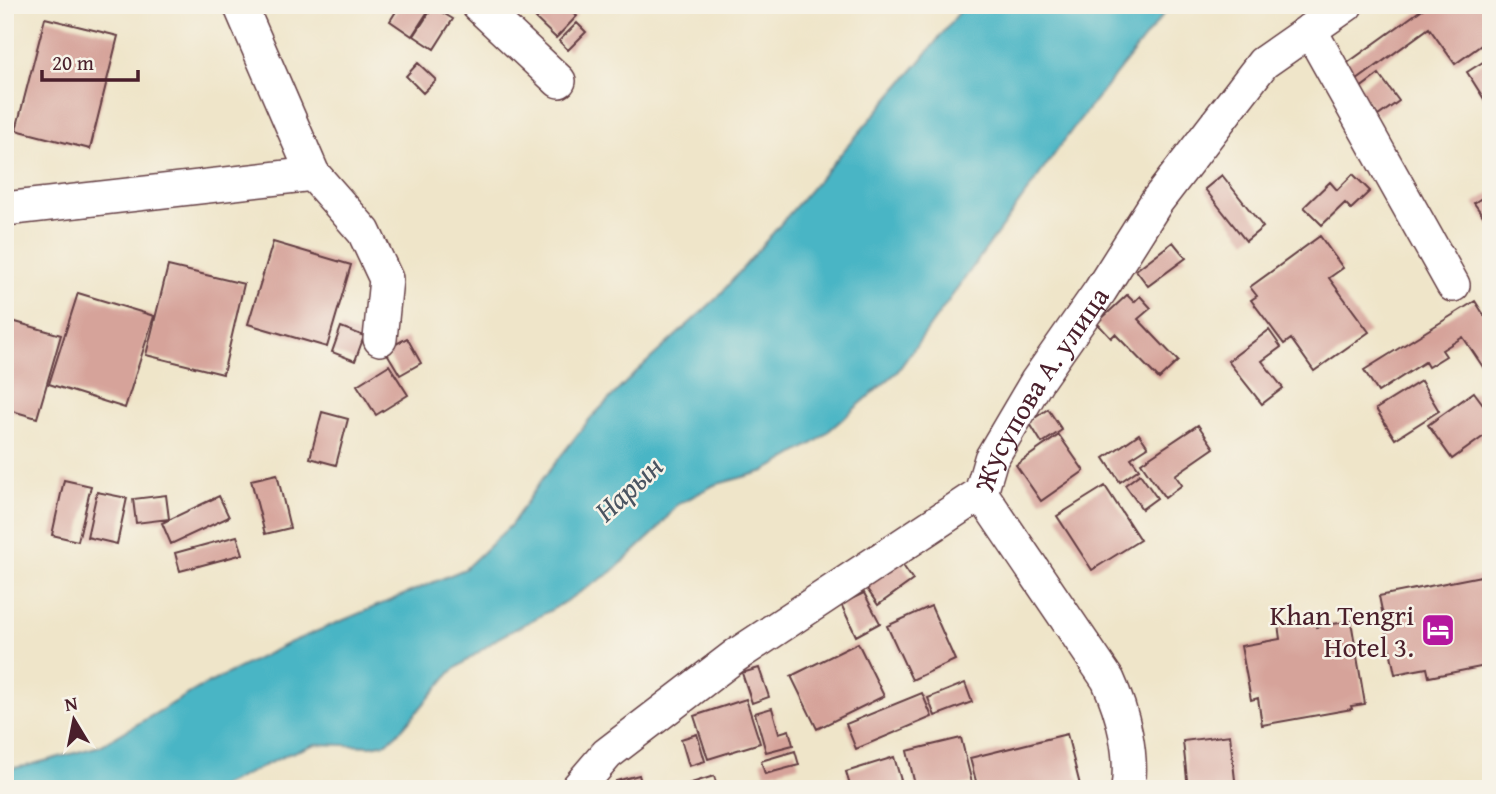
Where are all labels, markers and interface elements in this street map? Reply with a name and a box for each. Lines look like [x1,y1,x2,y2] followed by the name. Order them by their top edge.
[42,38,138,82] scale bar
[52,47,94,78] text: 20 m
[962,277,1118,497] street label: Жусупова А. улица
[584,445,672,531] water label: Нарын
[1270,594,1414,667] place label: Khan Tengri Hotel 3.
[1419,611,1457,649] hotel icon: Khan Tengri Hotel 3.
[38,686,108,756] north arrow
[62,688,80,718] text: N

